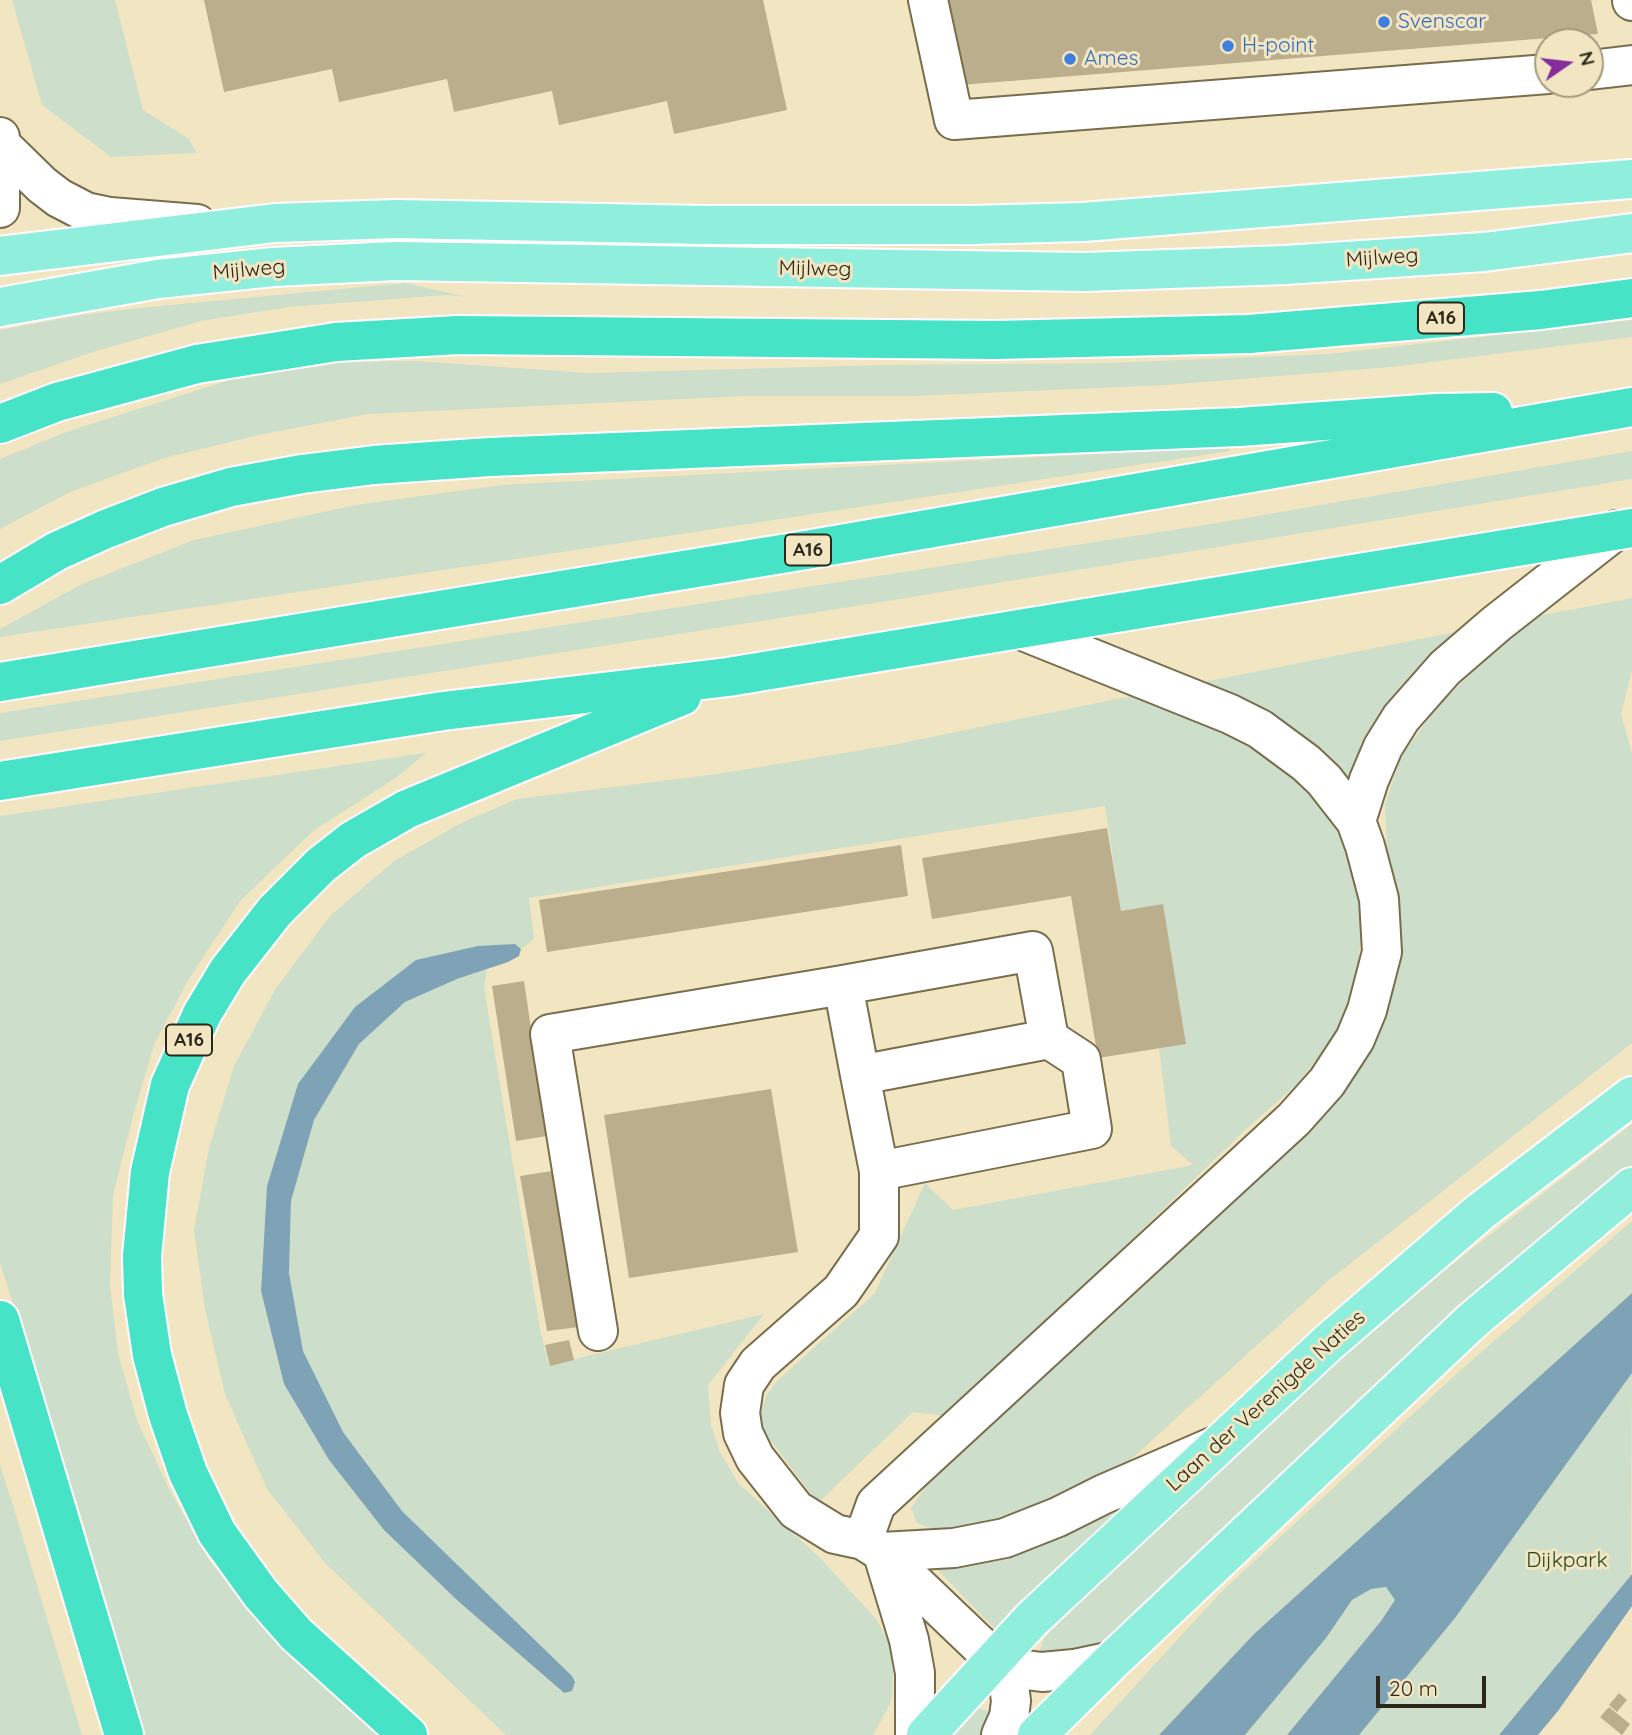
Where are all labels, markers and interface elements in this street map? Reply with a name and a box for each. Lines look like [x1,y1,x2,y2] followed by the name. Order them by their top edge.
[1398,9,1486,35] place label: Svenscar
[1376,14,1392,30] marker: Svenscar
[1534,28,1604,98] north arrow
[1242,33,1314,59] place label: H-point
[1220,38,1236,54] marker: H-point
[1084,46,1138,72] place label: Ames
[1574,49,1601,68] text: N
[1062,51,1078,67] marker: Ames
[1345,243,1419,273] street label: Mijlweg
[212,254,286,286] street label: Mijlweg
[778,256,852,282] street label: Mijlweg
[1418,302,1464,334] road number: A16
[785,534,831,566] road number: A16
[166,1024,212,1056] road number: A16
[1161,1305,1371,1497] street label: Laan der Verenigde Naties
[1526,1548,1608,1574] park label: Dijkpark
[1380,1662,1490,1706] scale bar
[1389,1675,1438,1701] text: 20 m

